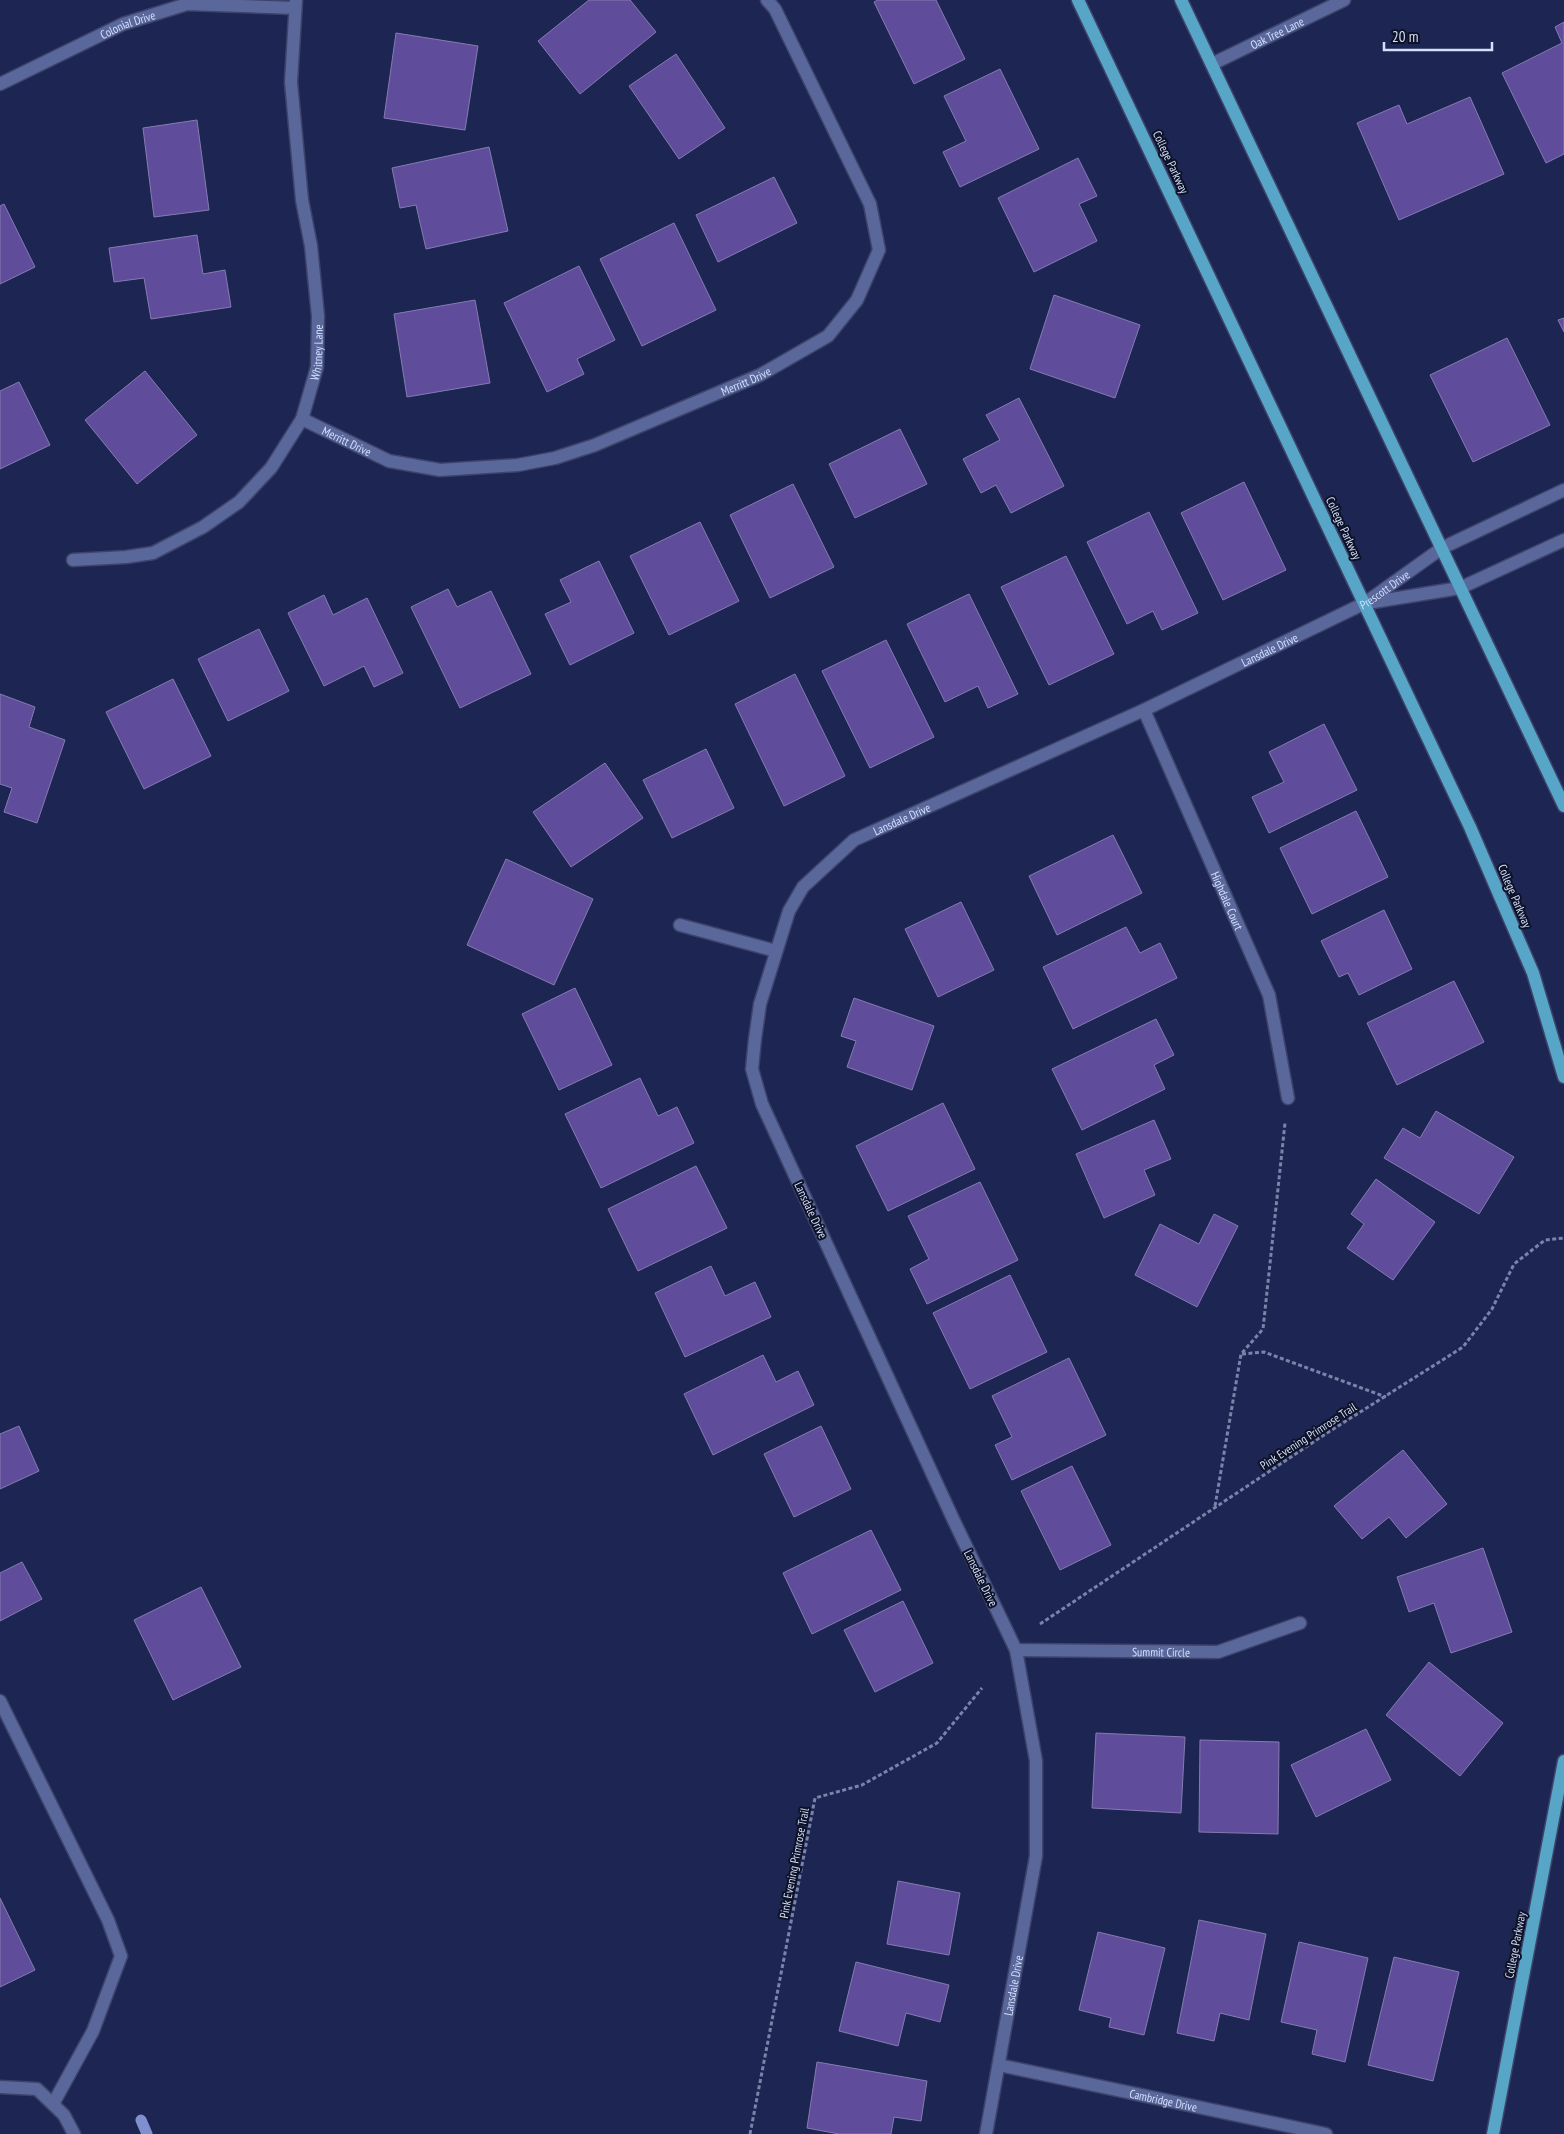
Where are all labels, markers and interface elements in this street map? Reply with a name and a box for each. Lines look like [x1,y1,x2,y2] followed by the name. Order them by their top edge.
[97,7,157,42] street label: Colonial Drive
[1247,13,1306,52] street label: Oak Tree Lane
[1384,20,1492,52] scale bar
[1392,27,1418,46] text: 20 m
[1150,128,1192,196] street label: College Parkway
[306,324,325,382] street label: Whitney Lane
[718,363,773,398] street label: Merritt Drive
[320,422,374,459] street label: Merritt Drive
[1323,494,1365,562] street label: College Parkway
[1357,566,1412,612] street label: Prescott Drive
[1239,629,1300,669] street label: Lansdale Drive
[871,799,933,838] street label: Lansdale Drive
[1495,862,1535,931] street label: College Parkway
[1208,869,1247,933] street label: Highdale Court
[791,1179,831,1241] street label: Lansdale Drive
[1257,1399,1359,1473] street label: Pink Evening Primrose Trail
[961,1547,1001,1609] street label: Lansdale Drive
[1132,1644,1190,1659] street label: Summit Circle
[776,1806,812,1919] street label: Pink Evening Primrose Trail
[1501,1910,1529,1980] street label: College Parkway
[1000,1954,1026,2017] street label: Lansdale Drive
[1128,2085,1199,2114] street label: Cambridge Drive

